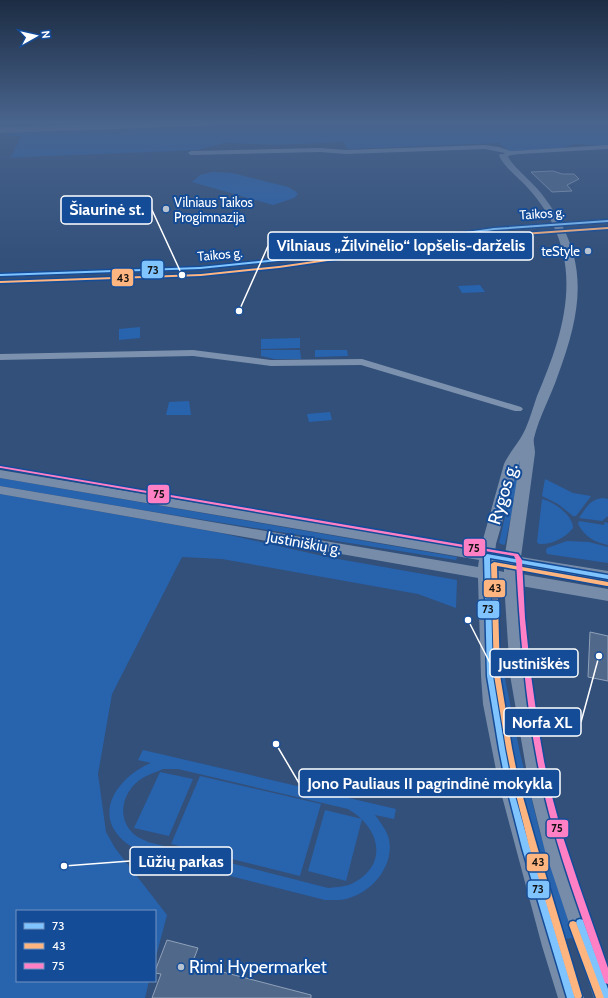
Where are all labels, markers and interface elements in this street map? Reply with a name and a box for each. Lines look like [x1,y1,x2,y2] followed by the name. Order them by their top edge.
[16,16,56,56] north arrow
[38,30,53,39] text: N
[174,194,254,226] place label: Vilniaus Taikos Progimnazija
[61,196,152,224] callout: Šiaurinė st.
[69,200,145,219] text: Šiaurinė st.
[519,203,565,223] street label: Taikos g.
[161,204,171,214] marker: Vilniaus Taikos Progimnazija
[268,232,533,260] callout: Vilniaus „Žilvinėlio“ lopšelis-darželis
[277,236,526,255] text: Vilniaus „Žilvinėlio“ lopšelis-darželis
[541,243,580,259] place label: teStyle
[197,244,244,264] street label: Taikos g.
[583,246,593,256] marker: teStyle
[141,260,164,279] line badge: 73
[147,263,159,277] text: 73
[111,268,134,287] line badge: 43
[117,271,129,285] text: 43
[483,461,523,527] street label: Rygos g.
[147,484,170,504] line badge: 75
[153,487,165,501] text: 75
[264,527,343,558] street label: Justiniškių g.
[463,538,486,557] line badge: 75
[468,541,480,555] text: 75
[483,579,506,598] line badge: 43
[489,581,501,595] text: 43
[477,600,500,619] line badge: 73
[482,602,494,616] text: 73
[490,649,578,677] callout: Justiniškės
[497,654,570,673] text: Justiniškės
[504,708,581,736] callout: Norfa XL
[512,713,572,732] text: Norfa XL
[299,769,560,797] callout: Jono Pauliaus II pagrindinė mokykla
[307,774,552,793] text: Jono Pauliaus II pagrindinė mokykla
[546,819,569,838] line badge: 75
[551,821,563,835] text: 75
[130,847,232,875] callout: Lūžių parkas
[138,852,224,871] text: Lūžių parkas
[526,853,549,872] line badge: 43
[532,855,544,869] text: 43
[527,880,550,899] line badge: 73
[532,882,544,896] text: 73
[16,910,156,982] legend
[52,918,65,933] text: 73
[52,938,65,953] text: 43
[189,956,327,978] place label: Rimi Hypermarket
[52,958,65,973] text: 75
[176,962,186,972] marker: Rimi Hypermarket

